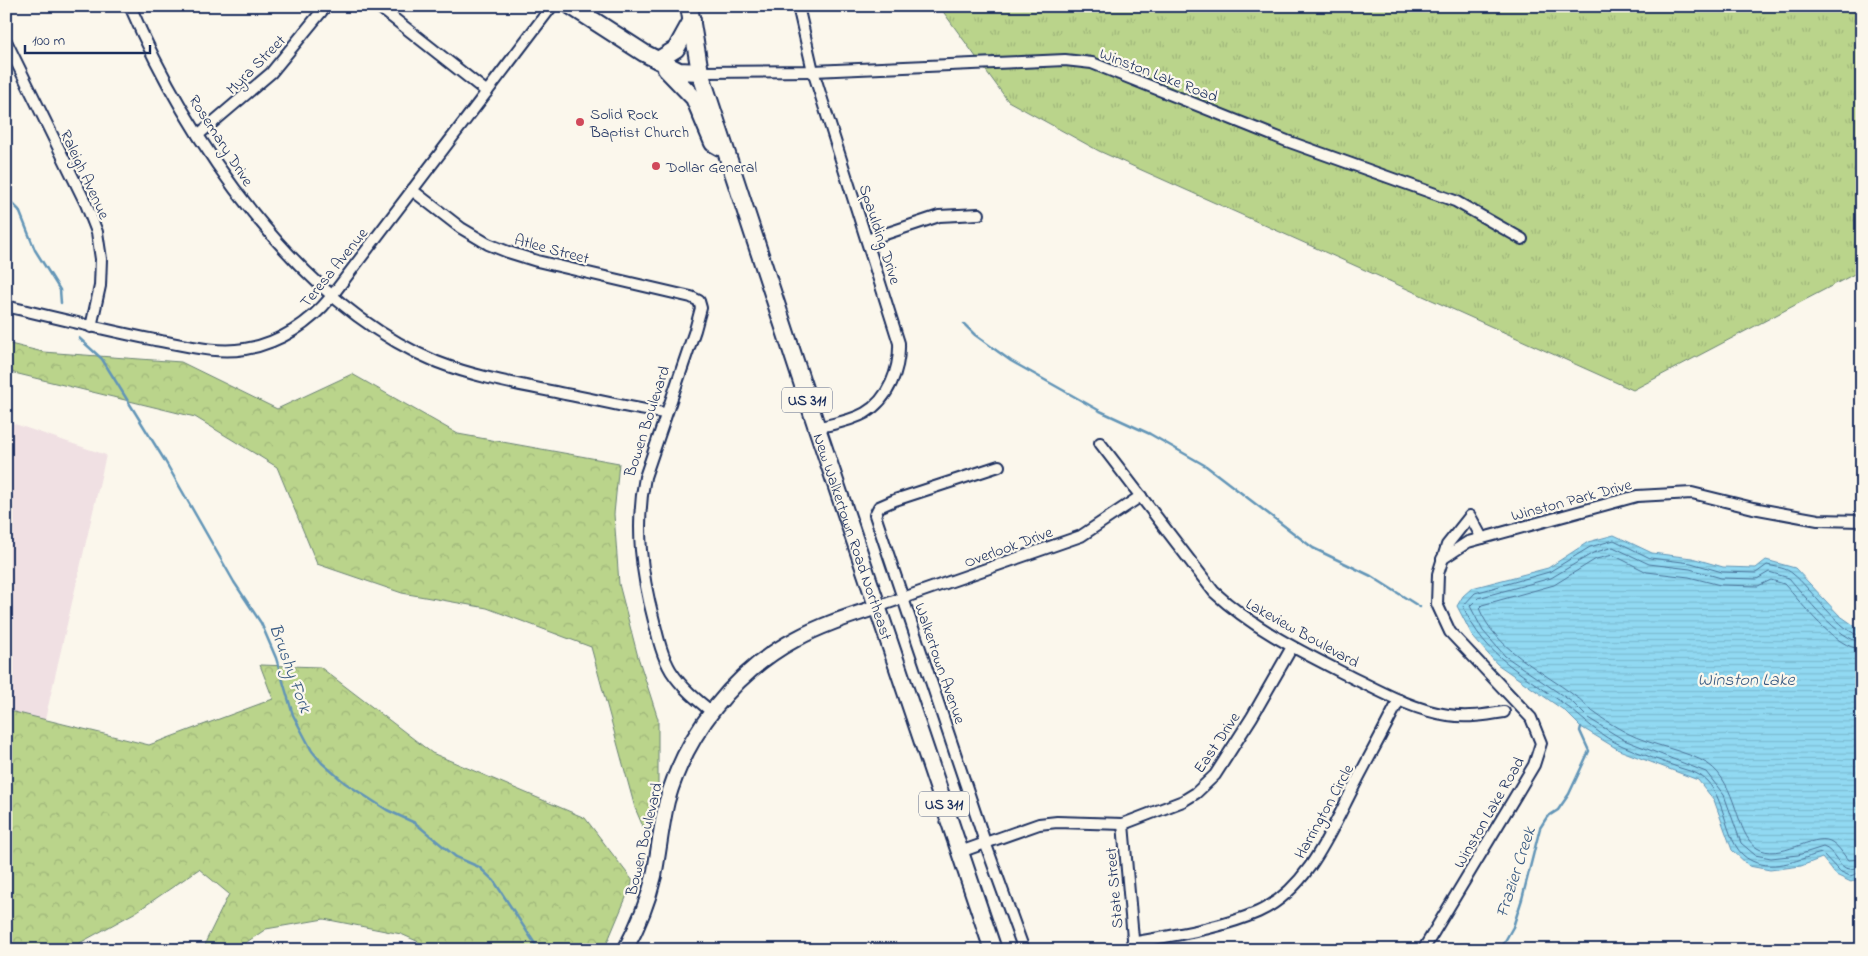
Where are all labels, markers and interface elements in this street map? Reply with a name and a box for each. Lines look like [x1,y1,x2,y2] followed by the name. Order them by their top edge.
[25,22,150,54] scale bar
[221,29,292,101] street label: Myra Street
[32,30,65,52] text: 100 m
[1096,42,1221,110] street label: Winston Lake Road
[182,91,259,192] street label: Rosemary Drive
[589,103,689,145] place label: Solid Rock Baptist Church
[574,116,586,128] marker: Solid Rock Baptist Church
[53,126,116,224] street label: Raleigh Avenue
[665,156,757,180] place label: Dollar General
[650,160,662,172] marker: Dollar General
[852,182,907,288] street label: Spaulding Drive
[295,222,375,314] street label: Teresa Avenue
[511,228,592,272] street label: Atlee Street
[618,363,677,481] street label: Bowen Boulevard
[782,388,832,412] road number: US 311
[806,430,898,644] street label: New Walkertown Road Northeast
[1509,473,1635,529] street label: Winston Park Drive
[961,520,1057,575] street label: Overlook Drive
[1241,593,1363,675] street label: Lakeview Boulevard
[907,600,971,728] street label: Walkertown Avenue
[261,621,318,718] water label: Brushy Fork
[1697,668,1796,694] water label: Winston Lake
[1188,707,1247,779] street label: East Drive
[1448,753,1531,873] street label: Winston Lake Road
[1289,760,1361,864] street label: Harrington Circle
[620,780,670,899] street label: Bowen Boulevard
[919,792,969,816] road number: US 311
[1490,823,1544,921] water label: Frazier Creek
[1099,846,1130,929] street label: State Street

